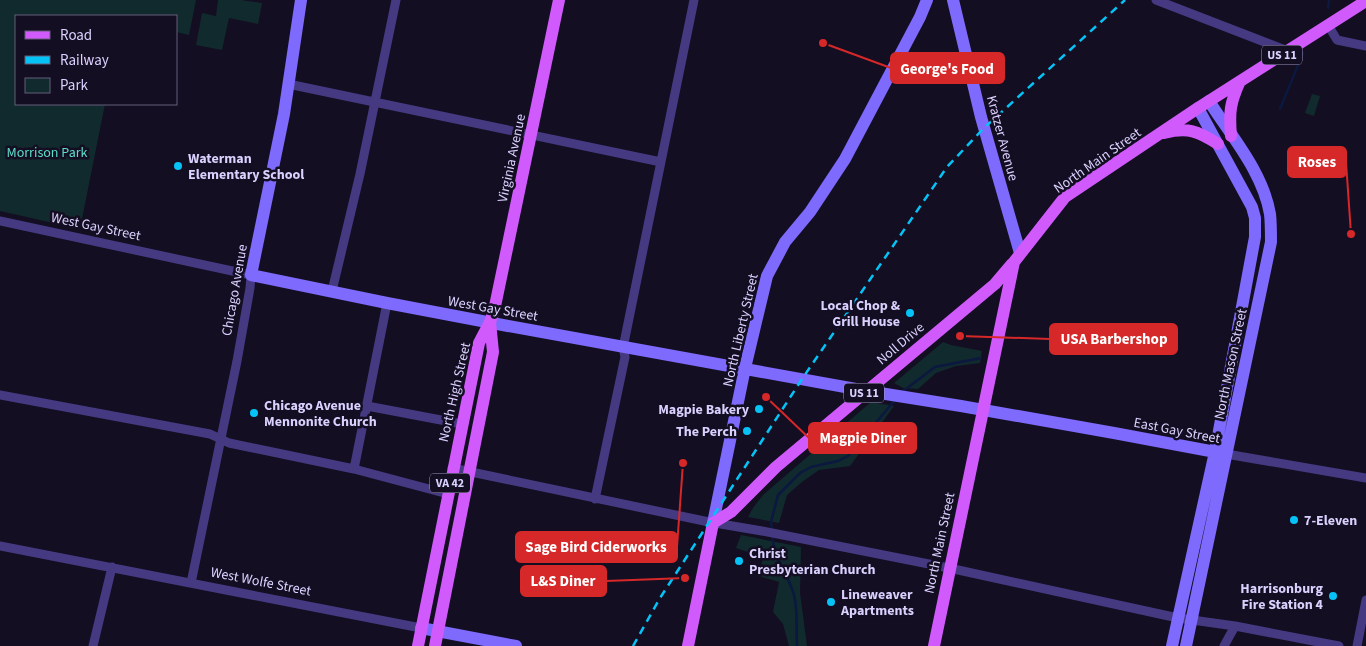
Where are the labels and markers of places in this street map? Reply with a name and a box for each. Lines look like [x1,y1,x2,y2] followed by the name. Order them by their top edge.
[891,53,1004,83] callout: George's Food
[1288,147,1346,177] callout: Roses
[188,149,304,185] place label: Waterman Elementary School
[172,160,184,172] marker: Waterman Elementary School
[821,296,901,332] place label: Local Chop & Grill House
[904,307,916,319] marker: Local Chop & Grill House
[1050,324,1177,354] callout: USA Barbershop
[264,396,377,432] place label: Chicago Avenue Mennonite Church
[658,400,750,420] place label: Magpie Bakery
[753,403,765,415] marker: Magpie Bakery
[248,407,260,419] marker: Chicago Avenue Mennonite Church
[676,422,737,442] place label: The Perch
[809,423,916,453] callout: Magpie Diner
[741,425,753,437] marker: The Perch
[1304,511,1357,531] place label: 7-Eleven
[1288,514,1300,526] marker: 7-Eleven
[516,532,677,562] callout: Sage Bird Ciderworks
[749,544,875,580] place label: Christ Presbyterian Church
[733,555,745,567] marker: Christ Presbyterian Church
[521,566,606,596] callout: L&S Diner
[1240,579,1324,615] place label: Harrisonburg Fire Station 4
[840,585,914,621] place label: Lineweaver Apartments
[1327,590,1339,602] marker: Harrisonburg Fire Station 4
[825,596,837,608] marker: Lineweaver Apartments

